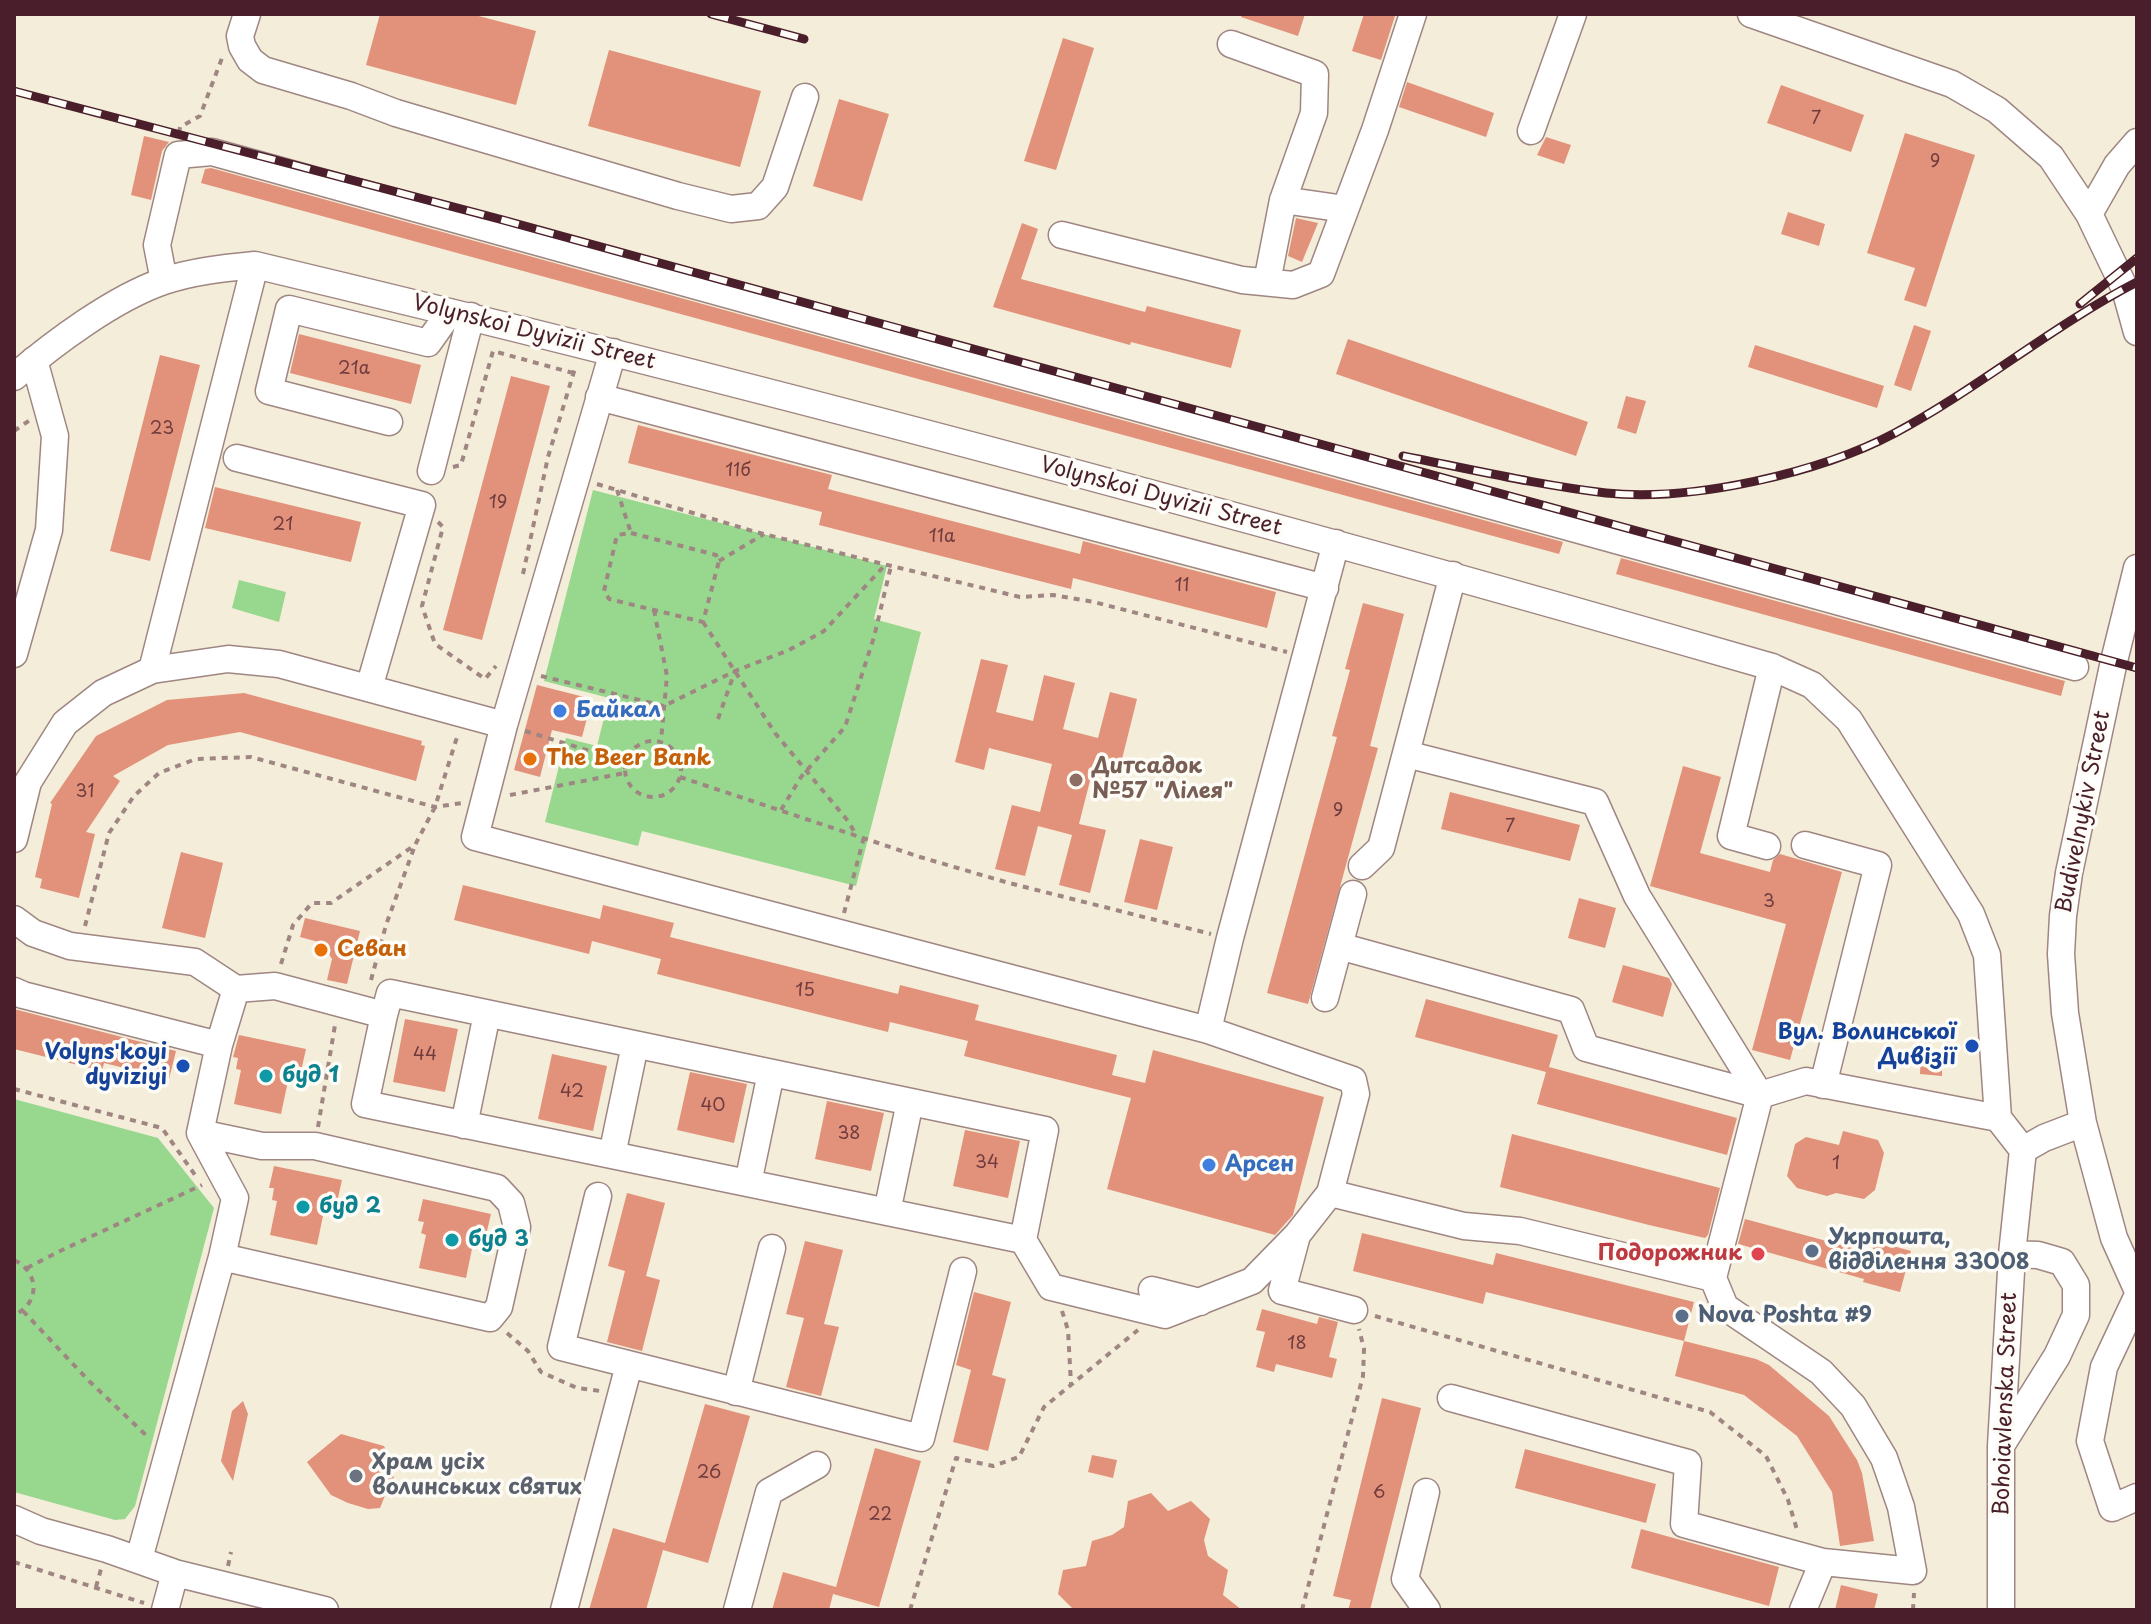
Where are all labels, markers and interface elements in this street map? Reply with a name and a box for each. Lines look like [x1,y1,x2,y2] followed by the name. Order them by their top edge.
[1811,108,1821,130] house number: 7
[1930,151,1940,173] house number: 9
[410,290,658,376] street label: Volynskoi Dyvizii Street
[338,358,370,380] house number: 21а
[150,418,174,440] house number: 23
[1037,452,1285,542] street label: Volynskoi Dyvizii Street
[725,460,751,482] house number: 11б
[489,492,507,514] house number: 19
[273,514,293,536] house number: 21
[929,526,955,548] house number: 11а
[1174,575,1190,597] house number: 11
[576,698,661,724] place label: Байкал
[551,702,569,720] marker: Байкал
[2051,708,2117,916] street label: Budivelnykiv Street
[546,746,711,772] place label: The Beer Bank
[521,750,539,768] marker: The Beer Bank
[1092,754,1233,806] place label: Дитсадок №57 "Лілея"
[1067,771,1085,789] marker: Дитсадок №57 "Лілея"
[76,781,94,803] house number: 31
[1333,800,1343,822] house number: 9
[1505,816,1515,838] house number: 7
[1763,891,1775,913] house number: 3
[337,937,407,963] place label: Севан
[312,941,330,959] marker: Севан
[795,980,815,1002] house number: 15
[1778,1020,1956,1072] place label: Вул. Волинської Дивізії
[1963,1037,1981,1055] marker: Вул. Волинської Дивізії
[45,1040,167,1092] place label: Volynsʹkoyi dyviziyi
[413,1044,437,1066] house number: 44
[174,1057,192,1075] marker: Volynsʹkoyi dyviziyi
[282,1063,339,1089] place label: буд 1
[257,1067,275,1085] marker: буд 1
[560,1081,584,1103] house number: 42
[700,1095,726,1117] house number: 40
[837,1123,861,1145] house number: 38
[975,1152,999,1174] house number: 34
[1225,1152,1294,1178] place label: Арсен
[1832,1153,1840,1175] house number: 1
[1200,1156,1218,1174] marker: Арсен
[319,1194,381,1220] place label: буд 2
[294,1198,312,1216] marker: буд 2
[1828,1225,2029,1276] place label: Укрпошта, відділення 33008
[468,1227,529,1253] place label: буд 3
[443,1231,461,1249] marker: буд 3
[1598,1241,1742,1267] place label: Подорожник
[1803,1242,1821,1260] marker: Укрпошта, відділення 33008
[1749,1245,1767,1263] marker: Подорожник
[1989,1292,2023,1516] street label: Bohoiavlenska Street
[1698,1303,1872,1329] place label: Nova Poshta #9
[1673,1307,1691,1325] marker: Nova Poshta #9
[1287,1333,1307,1355] house number: 18
[372,1450,582,1502] place label: Храм усіх волинських святих
[697,1462,721,1484] house number: 26
[347,1467,365,1485] marker: Храм усіх волинських святих
[1373,1482,1385,1504] house number: 6
[868,1504,892,1526] house number: 22

